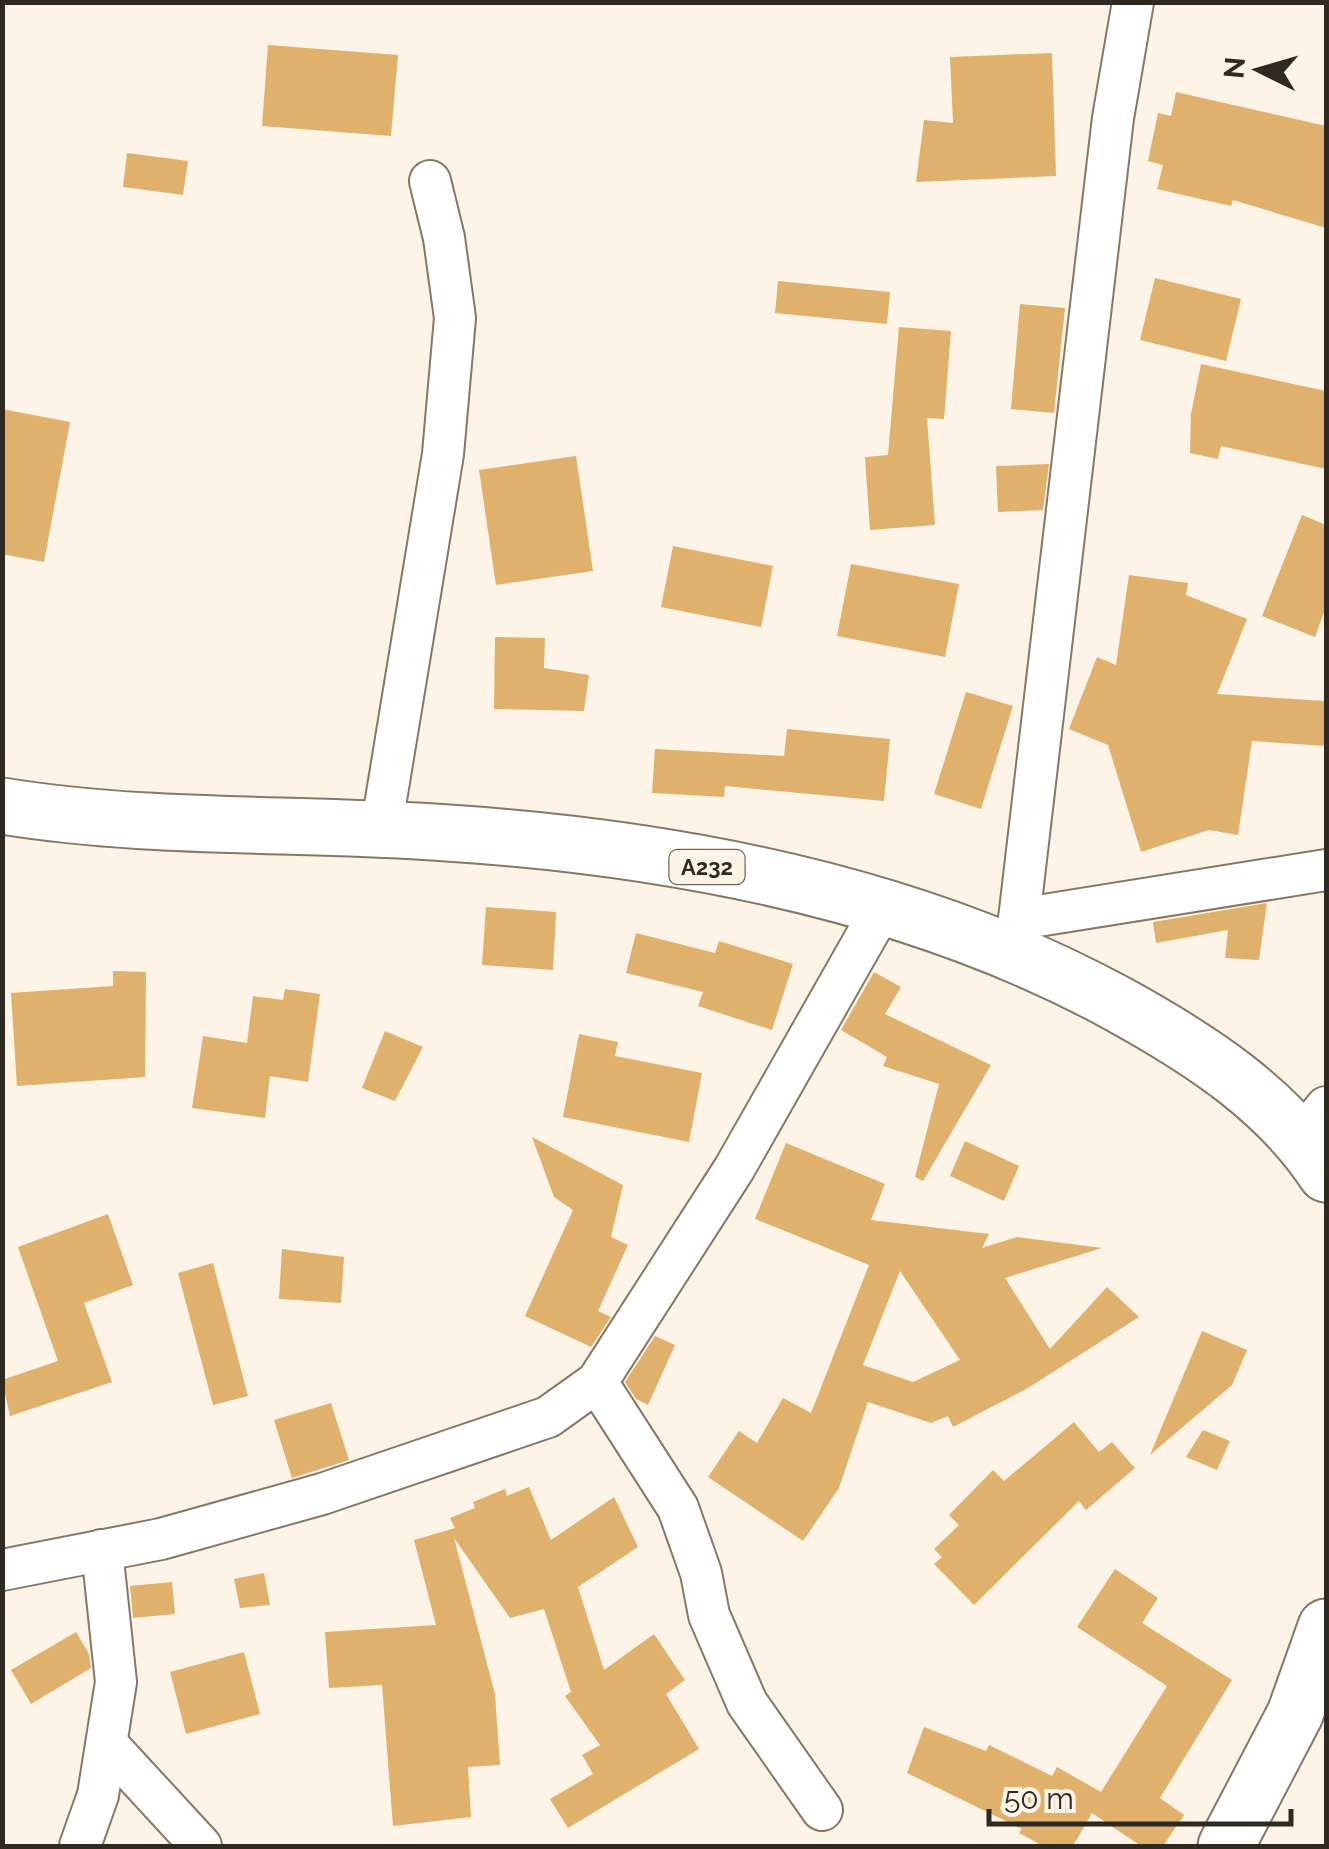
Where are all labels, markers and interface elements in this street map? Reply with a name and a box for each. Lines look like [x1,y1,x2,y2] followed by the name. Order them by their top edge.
[1209,20,1309,120] north arrow
[1217,56,1252,80] text: N
[670,850,744,884] road number: A232
[989,1764,1292,1826] scale bar
[1004,1781,1074,1816] text: 50 m

